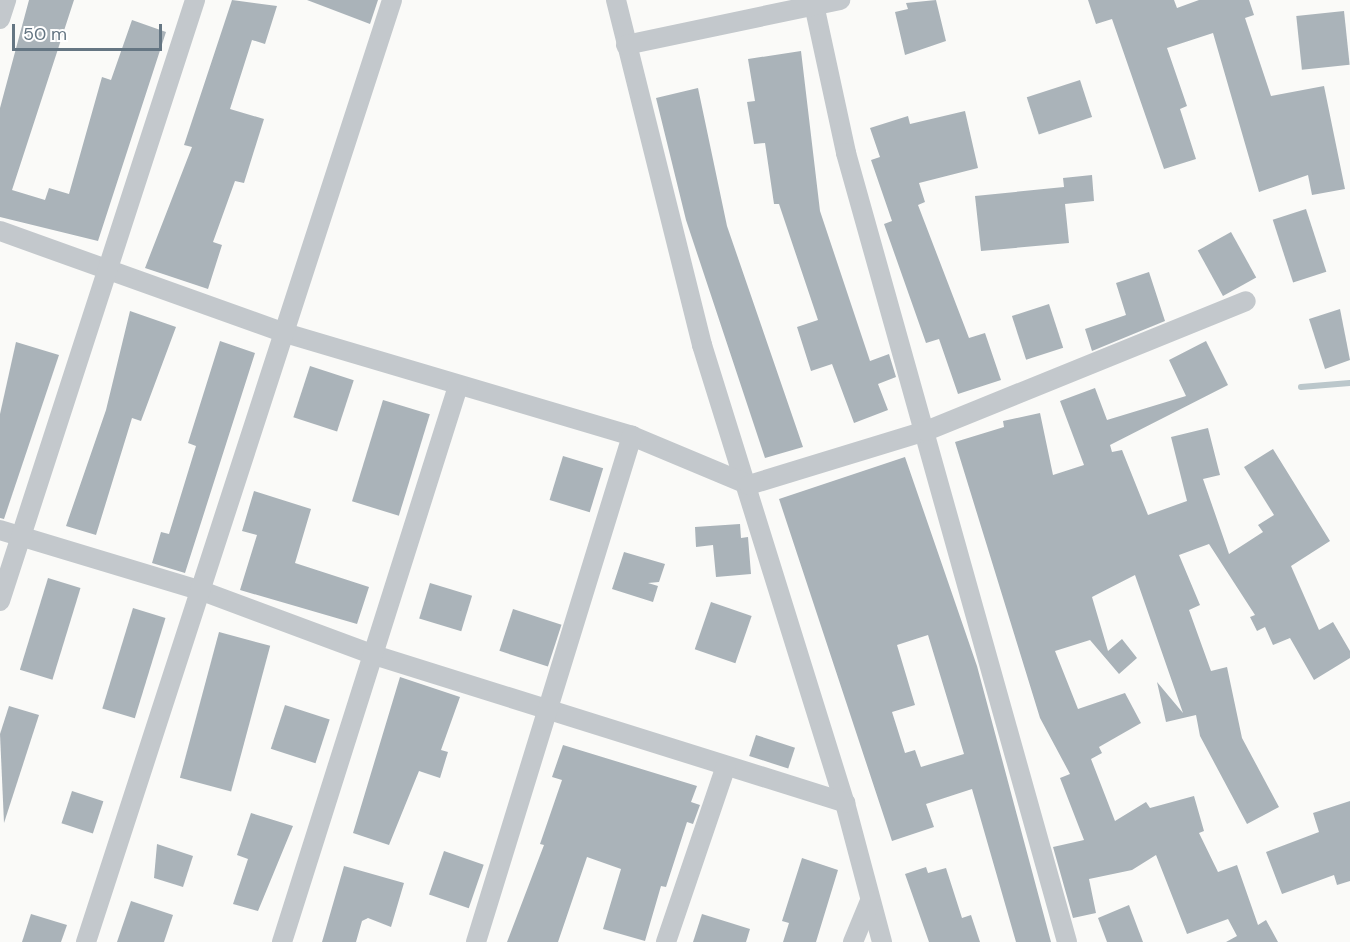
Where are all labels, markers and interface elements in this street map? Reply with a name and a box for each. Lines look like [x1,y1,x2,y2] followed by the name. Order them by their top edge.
[15,12,165,50] scale bar
[23,22,67,46] text: 50 m

